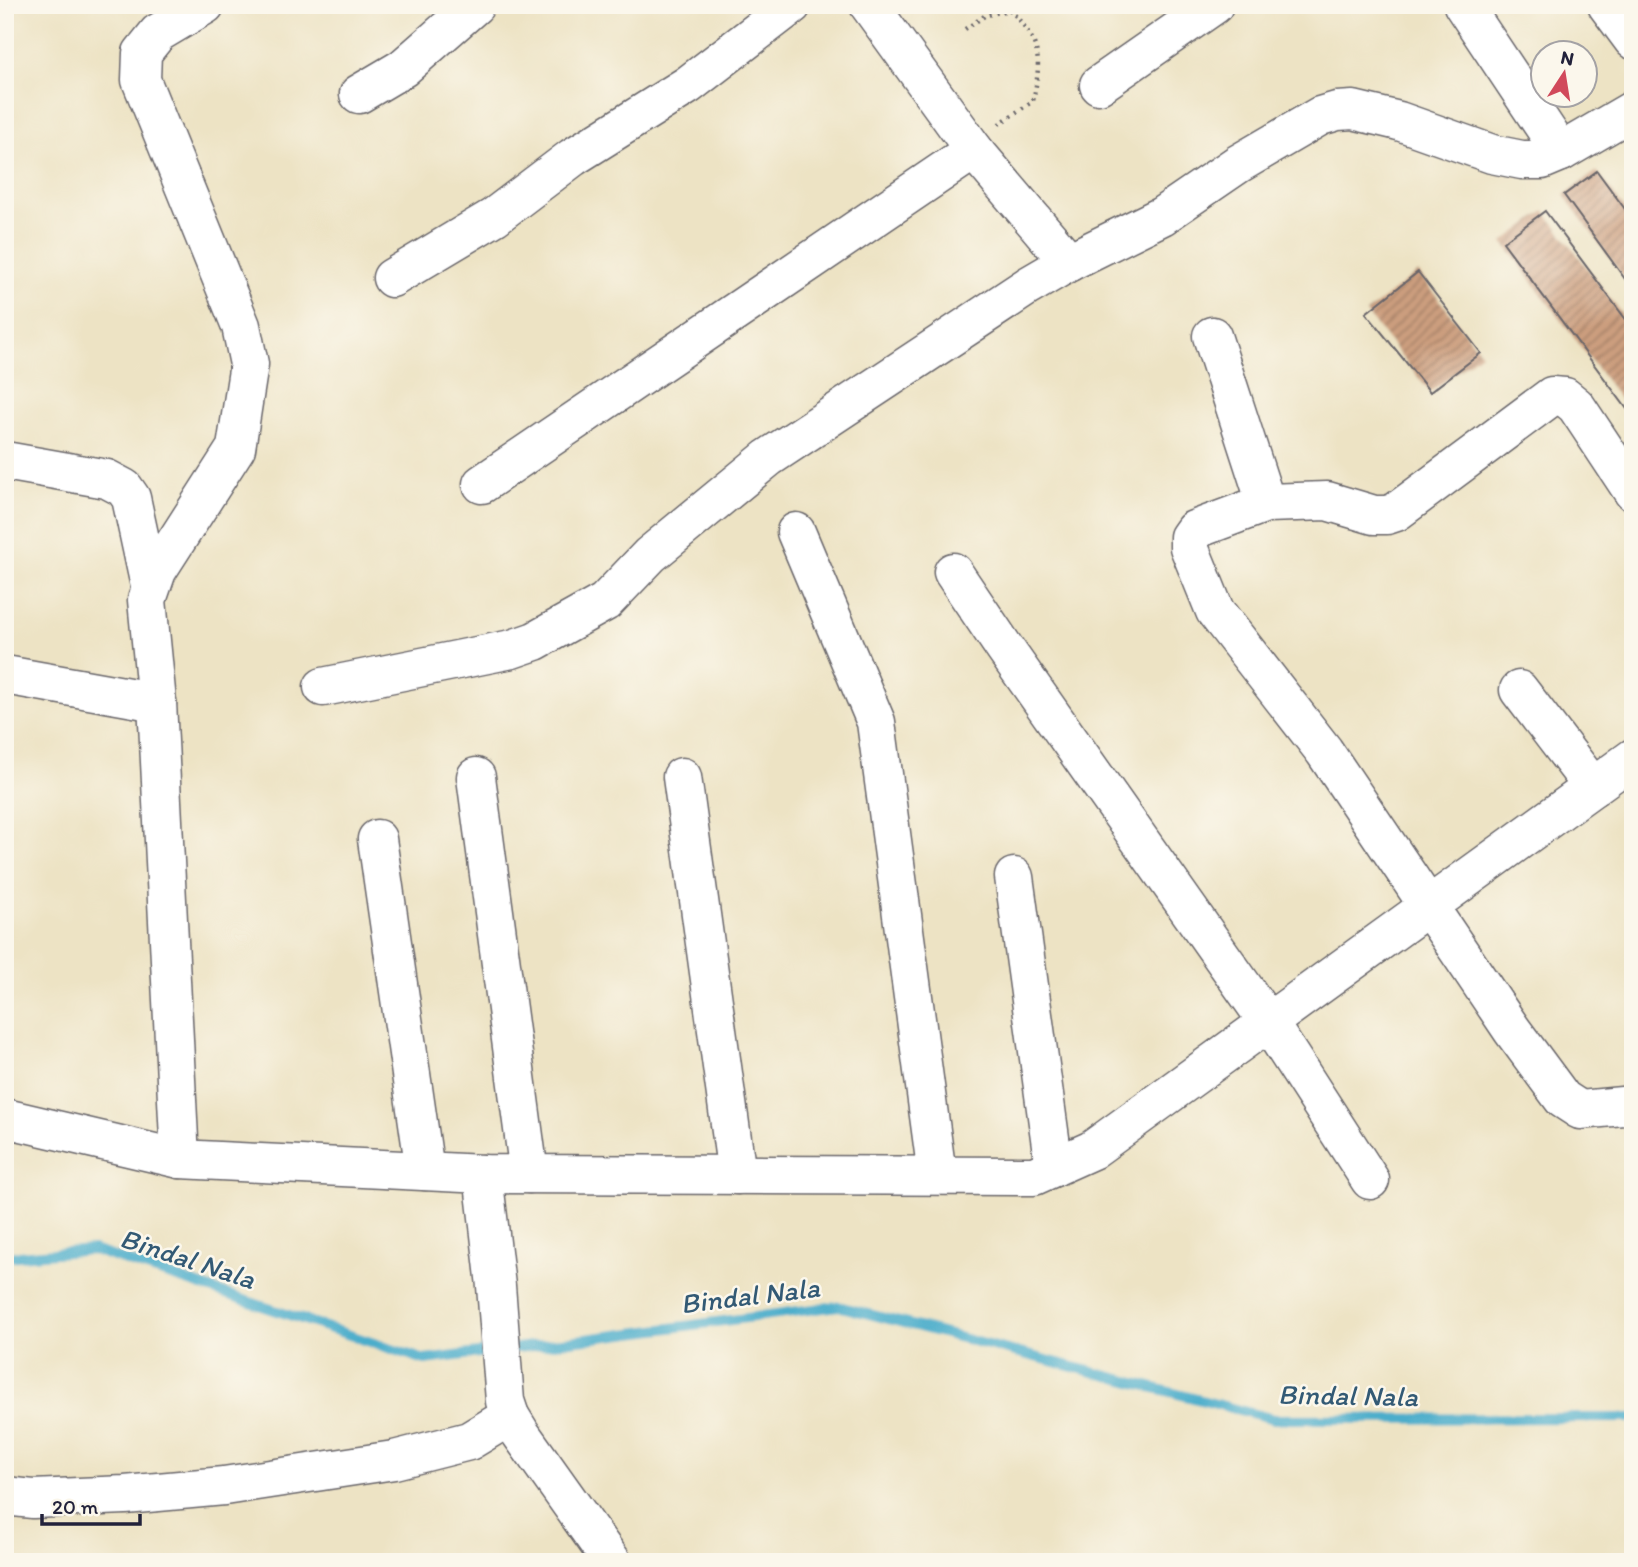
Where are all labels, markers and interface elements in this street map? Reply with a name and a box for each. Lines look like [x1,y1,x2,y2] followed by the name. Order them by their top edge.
[1530,38,1600,108] north arrow
[1559,45,1576,70] text: N
[116,1220,260,1296] water label: Bindal Nala
[678,1270,822,1320] water label: Bindal Nala
[1278,1377,1419,1413] water label: Bindal Nala
[42,1483,140,1527] scale bar
[52,1494,99,1519] text: 20 m

